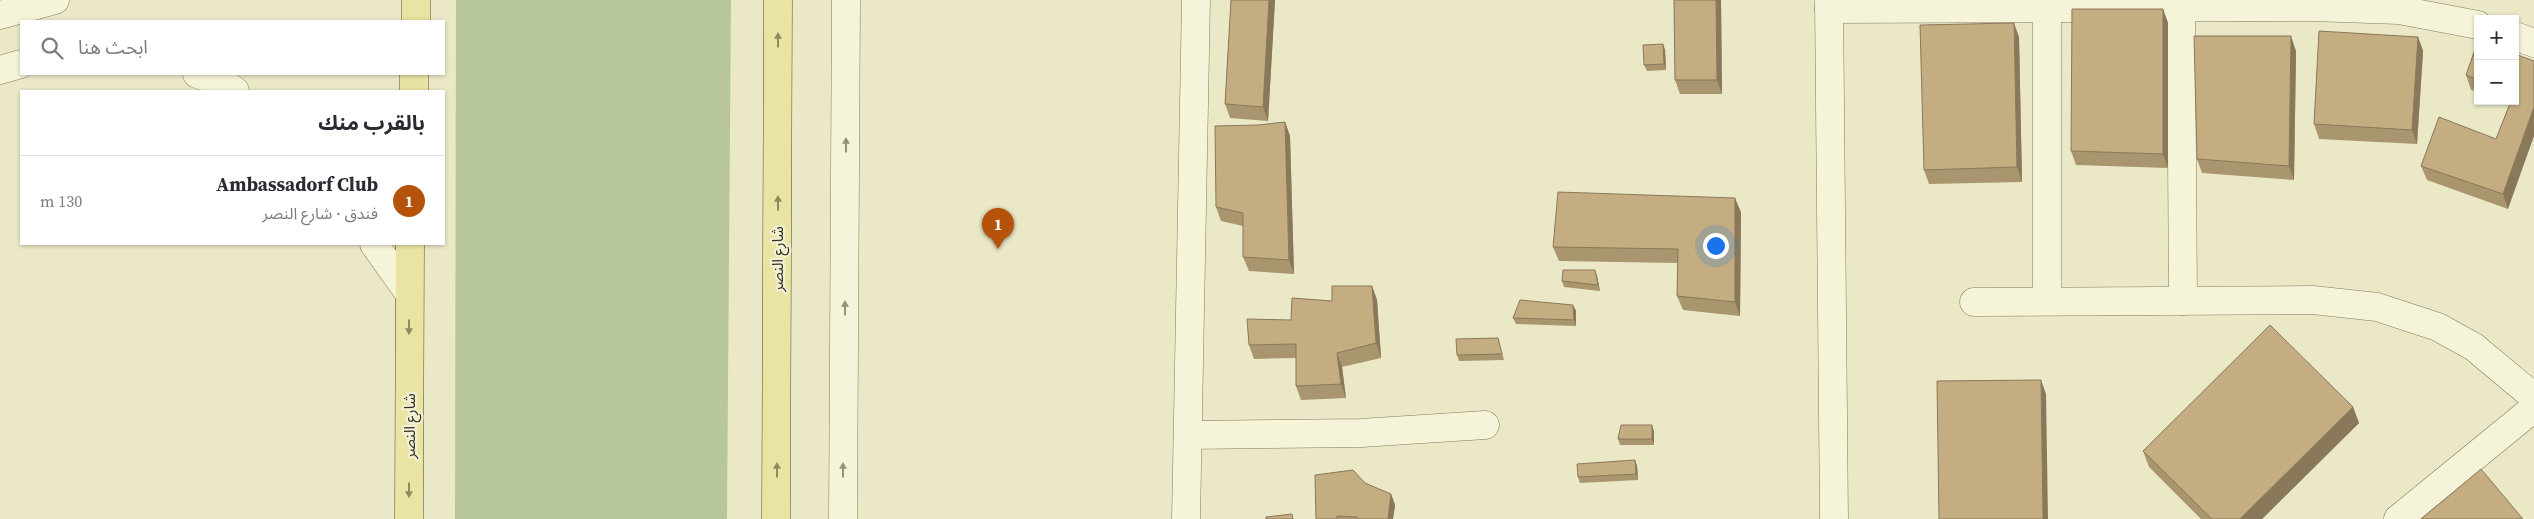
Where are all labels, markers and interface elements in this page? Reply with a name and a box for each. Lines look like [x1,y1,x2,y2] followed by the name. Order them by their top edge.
[2474,15,2519,105] map controls
[2474,15,2519,60] button: +
[20,20,445,75] search box
[774,32,782,48] one-way arrow
[38,34,66,62] icon: search
[78,34,148,60] text: ابحث هنا
[2474,60,2519,105] button: −
[318,108,425,137] text: بالقرب منك
[842,137,850,153] one-way arrow
[216,171,378,197] text: Ambassadorf Club
[40,190,82,212] text: 130 m
[405,190,413,212] text: 1
[774,195,782,211] one-way arrow
[262,202,378,224] text: فندق · شارع النصر
[982,208,1014,249] pin: 1
[767,226,790,293] street label: شارع النصر
[1703,233,1729,259] your location
[841,300,849,316] one-way arrow
[405,320,413,336] one-way arrow
[399,393,422,460] street label: شارع النصر
[773,462,781,478] one-way arrow
[840,462,848,478] one-way arrow
[405,482,413,498] one-way arrow

